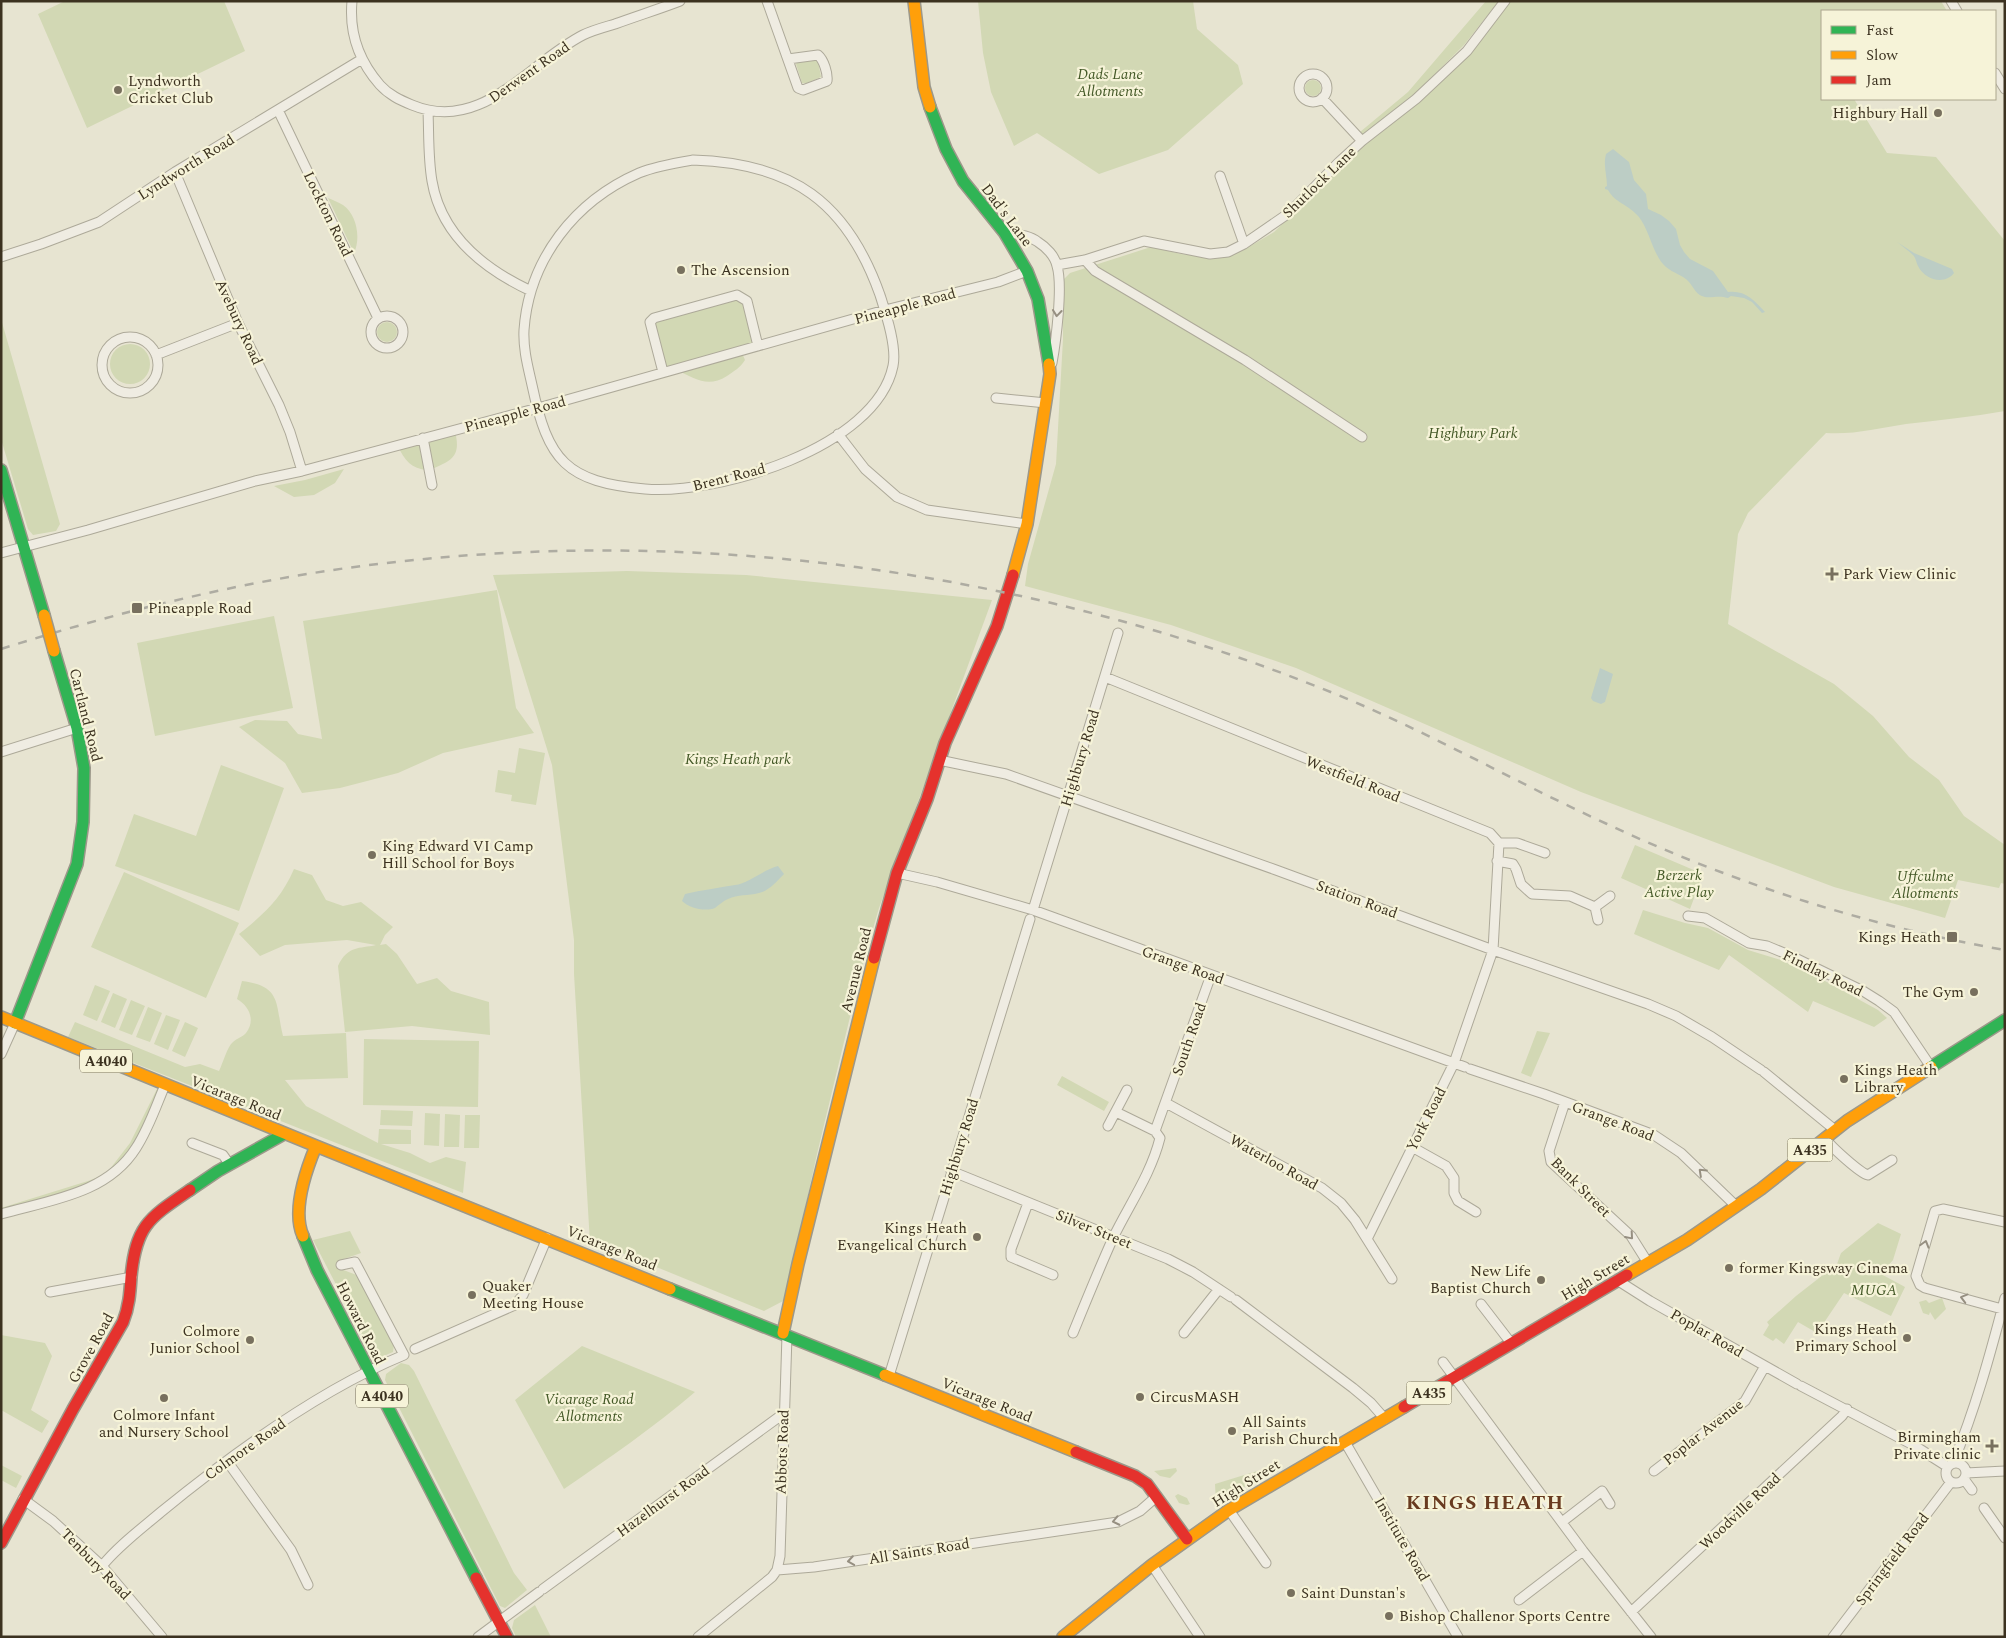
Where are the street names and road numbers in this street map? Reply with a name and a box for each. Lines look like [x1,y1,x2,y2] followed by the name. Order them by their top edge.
[484,36,575,109] street label: Derwent Road
[133,128,239,206] street label: Lyndworth Road
[1277,141,1362,224] street label: Shutlock Lane
[297,168,358,261] street label: Lockton Road
[975,179,1038,252] street label: Dad's Lane
[209,275,269,369] street label: Avebury Road
[852,282,958,331] street label: Pineapple Road
[462,390,568,439] street label: Pineapple Road
[690,457,768,498] street label: Brent Road
[63,666,108,764] street label: Cartland Road
[1055,706,1106,810] street label: Highbury Road
[1302,750,1404,809] street label: Westfield Road
[1313,874,1401,925] street label: Station Road
[835,925,878,1015] street label: Avenue Road
[1138,940,1227,991] street label: Grange Road
[1779,944,1867,1003] street label: Findlay Road
[1166,999,1213,1079] street label: South Road
[80,1050,132,1072] road number: A4040
[187,1070,285,1127] street label: Vicarage Road
[1400,1083,1453,1156] street label: York Road
[934,1095,985,1199] street label: Highbury Road
[1568,1095,1657,1148] street label: Grange Road
[1225,1128,1322,1196] street label: Waterloo Road
[1788,1138,1832,1162] road number: A435
[1545,1152,1616,1223] street label: Bank Street
[1052,1204,1135,1255] street label: Silver Street
[563,1220,661,1277] street label: Vicarage Road
[1556,1248,1634,1307] street label: High Street
[330,1278,391,1369] street label: Howard Road
[1666,1303,1748,1364] street label: Poplar Road
[63,1309,120,1388] street label: Grove Road
[938,1372,1036,1429] street label: Vicarage Road
[1406,1382,1452,1405] road number: A435
[356,1384,408,1408] road number: A4040
[1658,1394,1749,1471] street label: Poplar Avenue
[770,1409,795,1495] street label: Abbots Road
[200,1413,291,1486] street label: Colmore Road
[1208,1453,1285,1514] street label: High Street
[612,1460,715,1543] street label: Hazelhurst Road
[1694,1467,1786,1555] street label: Woodville Road
[1368,1492,1435,1586] street label: Institute Road
[1850,1508,1935,1611] street label: Springfield Road
[55,1523,136,1606] street label: Tenbury Road
[867,1532,971,1571] street label: All Saints Road

